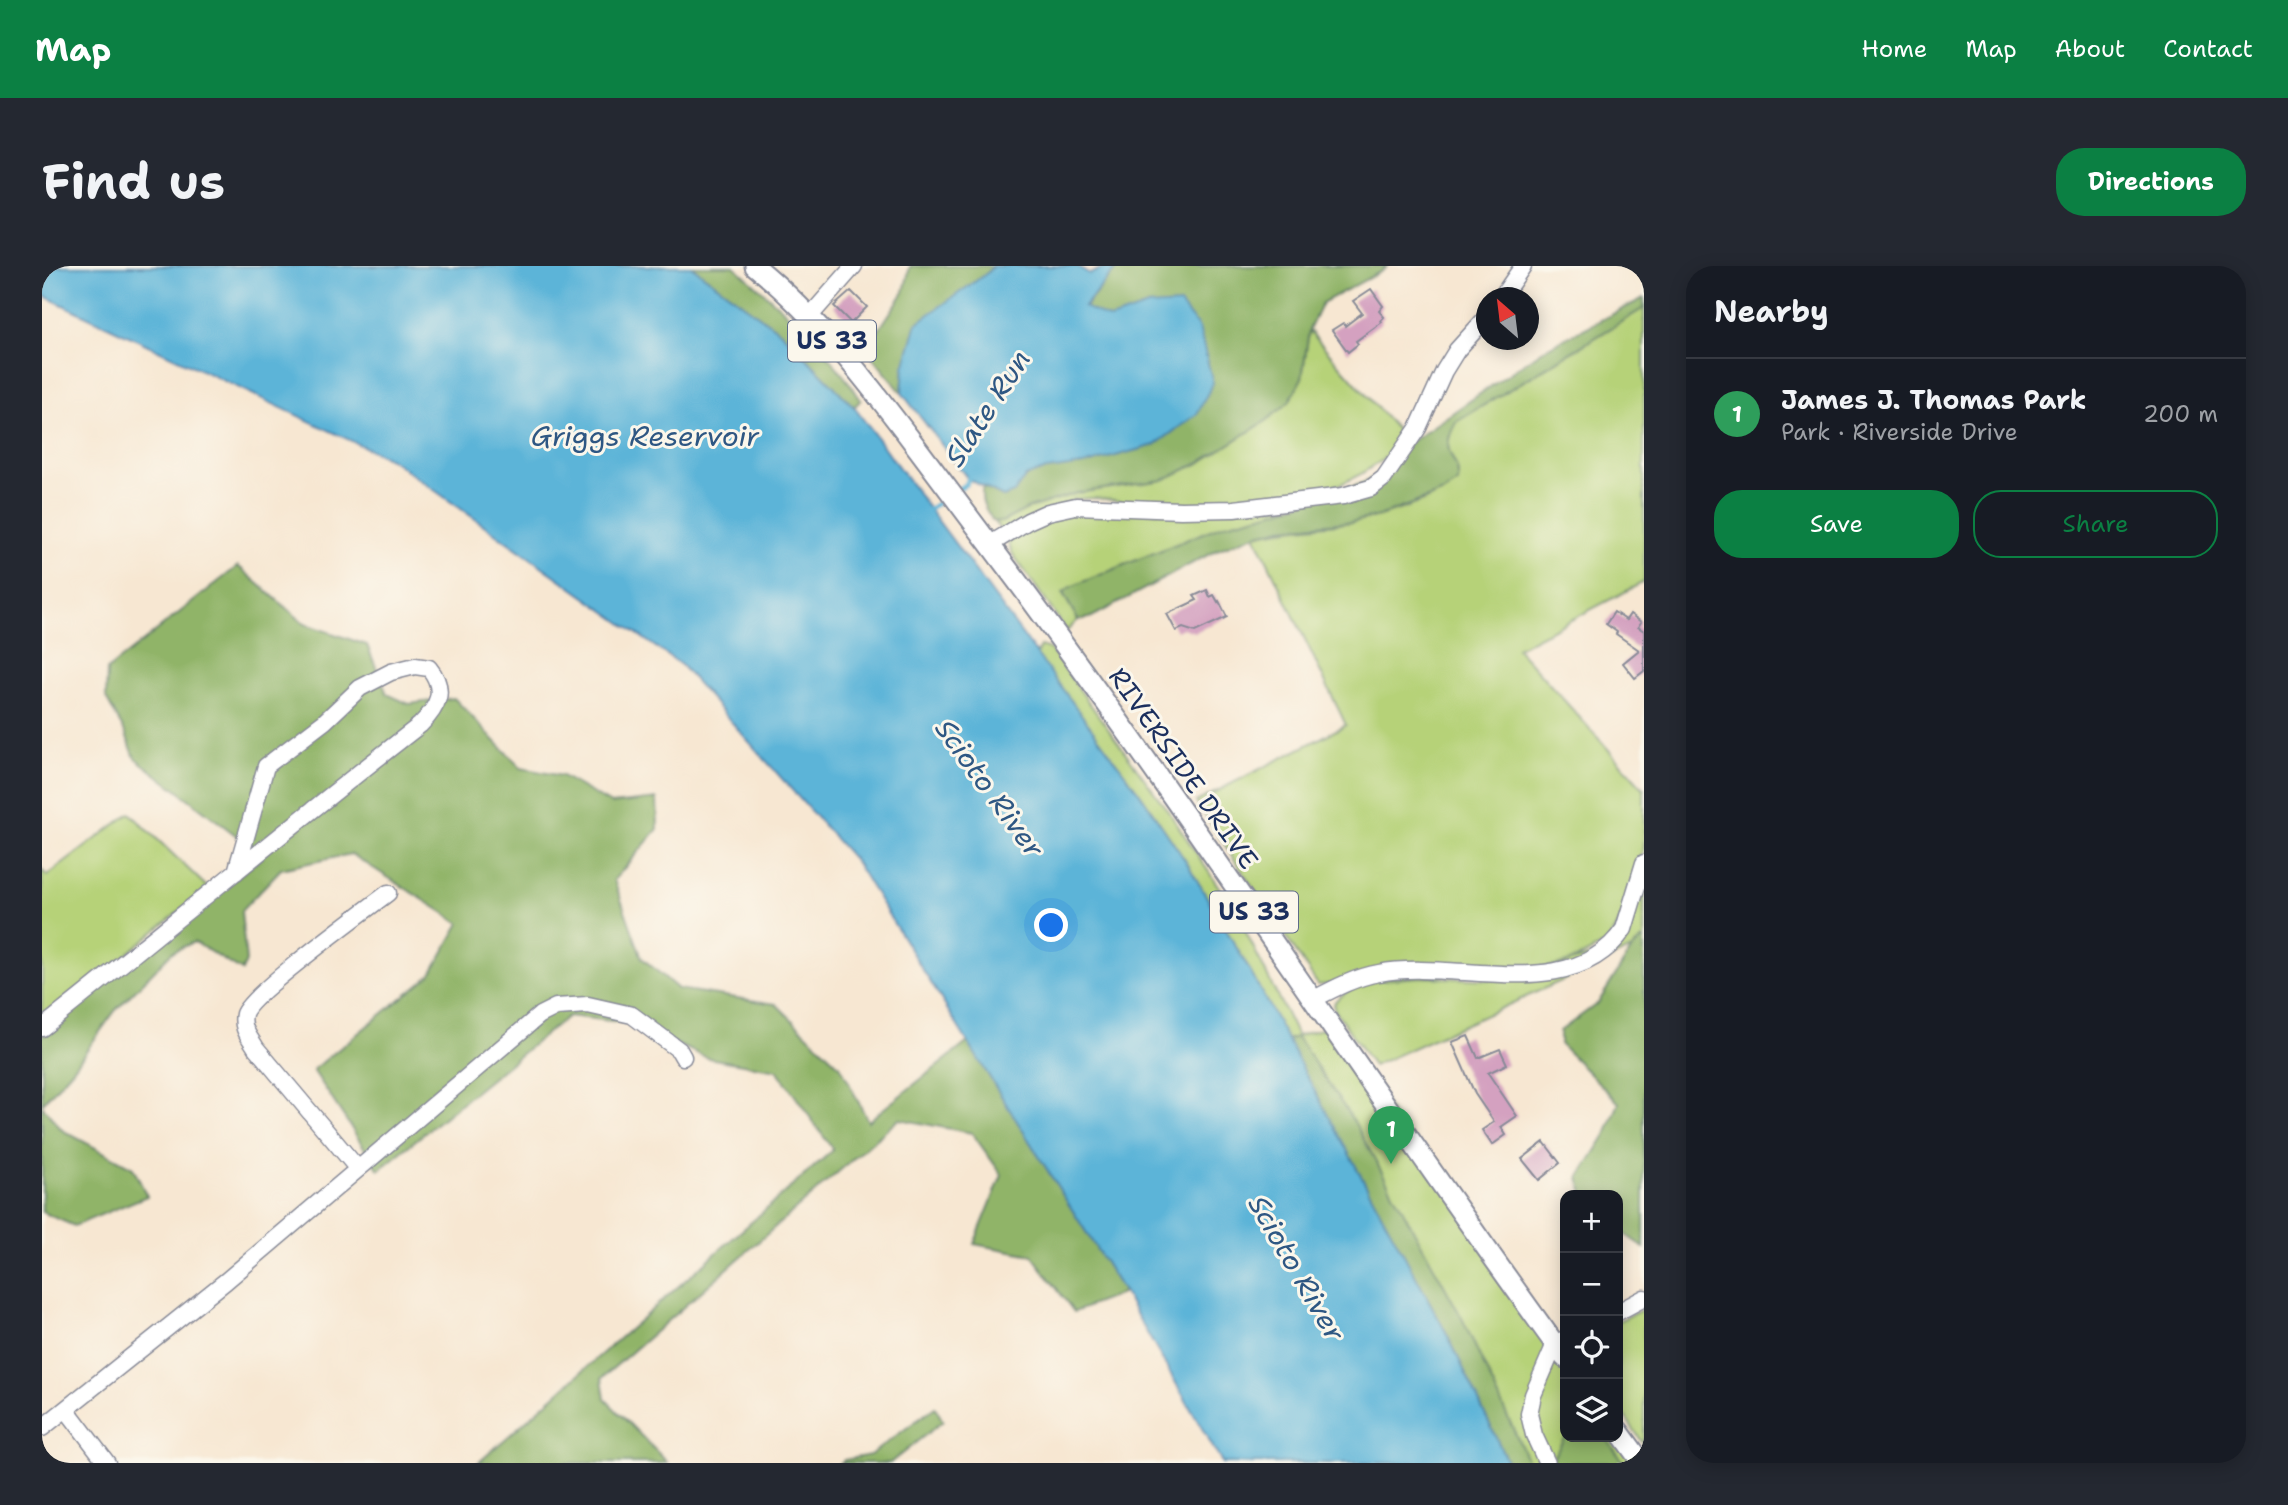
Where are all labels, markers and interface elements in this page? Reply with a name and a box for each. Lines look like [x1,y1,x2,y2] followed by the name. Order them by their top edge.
[35,27,111,72] text: Map
[1861,33,1927,65] text: Home
[1965,33,2017,65] text: Map
[2055,33,2125,65] text: About
[2163,33,2253,65] text: Contact
[2056,148,2246,216] button: Directions
[42,149,225,215] text: Find us
[1476,287,1539,350] north arrow
[1714,291,1829,332] text: Nearby
[788,320,876,362] road number: US 33
[935,342,1039,474] water label: Slate Run
[1781,382,2087,417] text: James J. Thomas Park
[1732,399,1742,429] text: 1
[2143,399,2218,429] text: 200 m
[531,417,760,455] water label: Griggs Reservoir
[1781,417,2018,447] text: Park · Riverside Drive
[1714,490,1959,558] button: Save
[1973,490,2218,558] button: Share
[1101,660,1267,876] street label: RIVERSIDE DRIVE
[927,711,1054,866] water label: Scioto River
[1210,892,1298,932] road number: US 33
[1034,908,1068,942] your location
[1368,1106,1414,1164] pin: 1
[1240,1188,1355,1349] water label: Scioto River
[1560,1190,1623,1442] map controls
[1560,1190,1623,1253] button: +
[1560,1253,1623,1316] button: −
[1560,1316,1623,1379] button: locate
[1560,1379,1623,1442] button: layers

